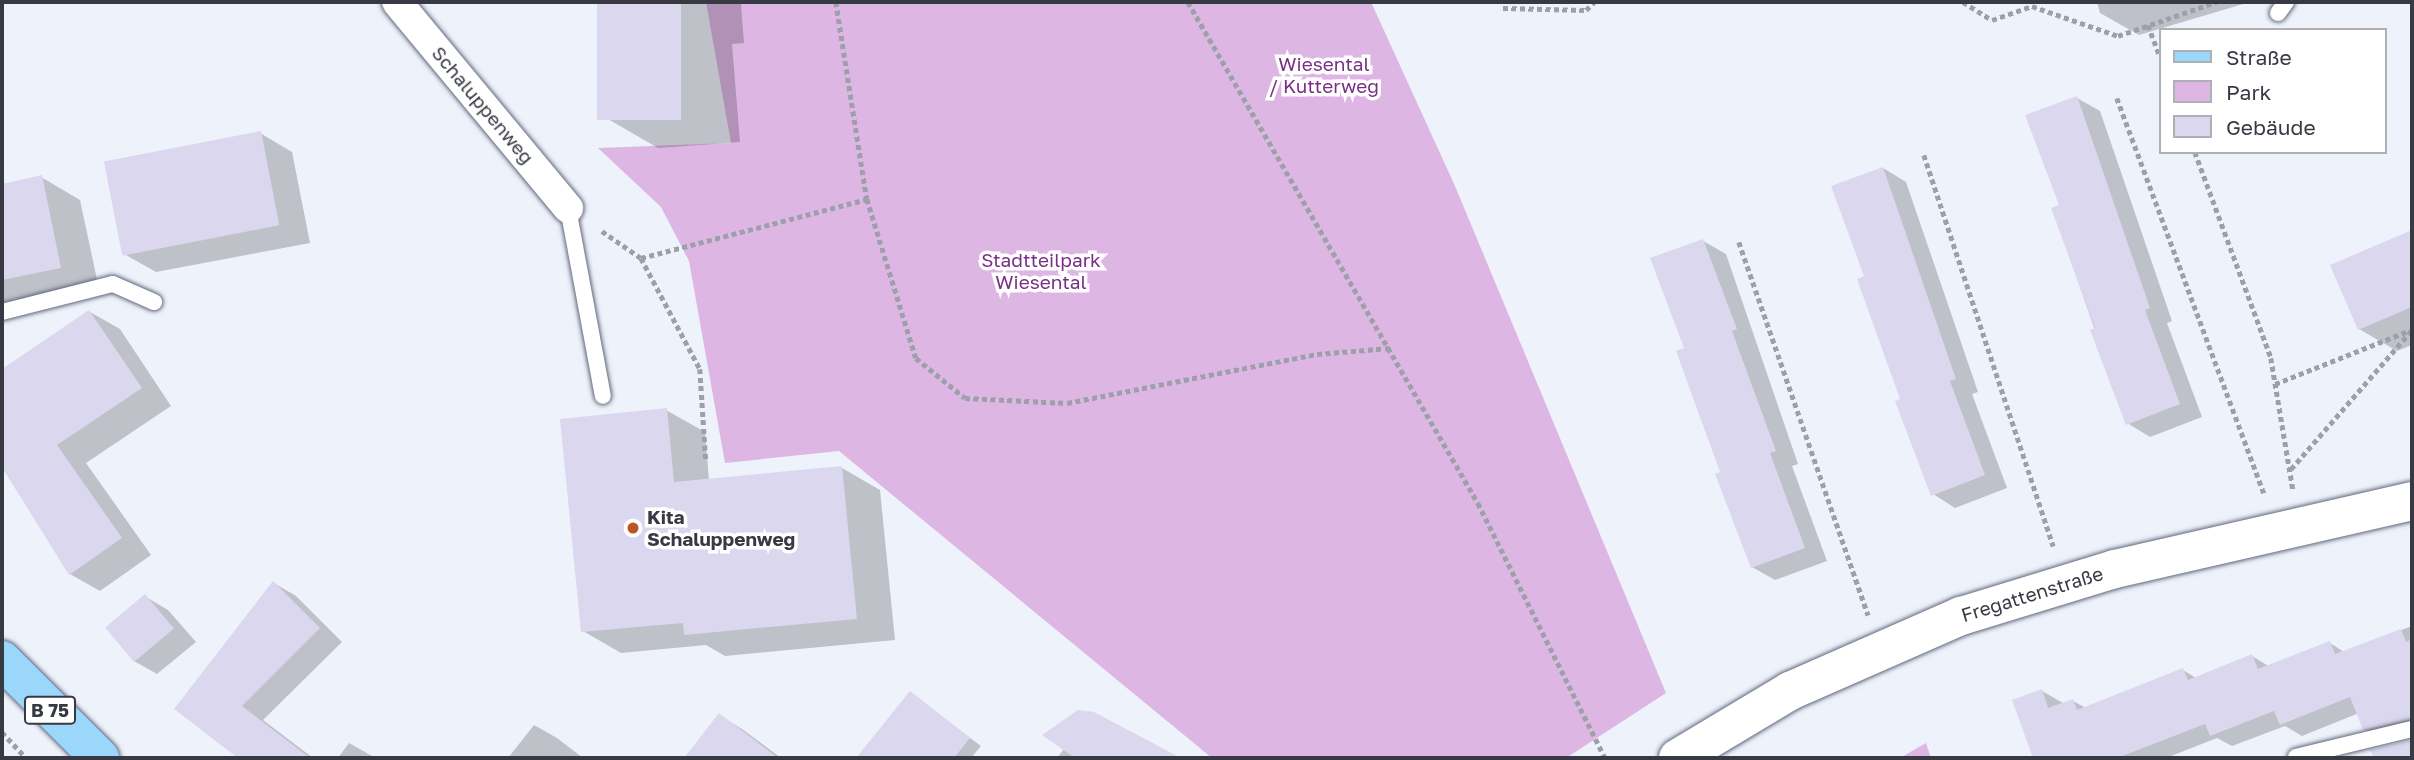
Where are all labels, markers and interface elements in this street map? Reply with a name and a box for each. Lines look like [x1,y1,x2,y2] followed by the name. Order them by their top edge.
[2158,28,2386,154] legend
[427,42,539,168] street label: Schaluppenweg
[2226,44,2292,70] text: Straße
[1269,53,1379,97] park label: Wiesental / Kutterweg
[2226,79,2271,105] text: Park
[2226,114,2316,140] text: Gebäude
[981,249,1101,293] park label: Stadtteilpark Wiesental
[647,506,795,550] place label: Kita Schaluppenweg
[625,520,641,536] marker: Kita Schaluppenweg
[1958,562,2106,626] street label: Fregattenstraße
[24,696,76,724] road number: B 75

